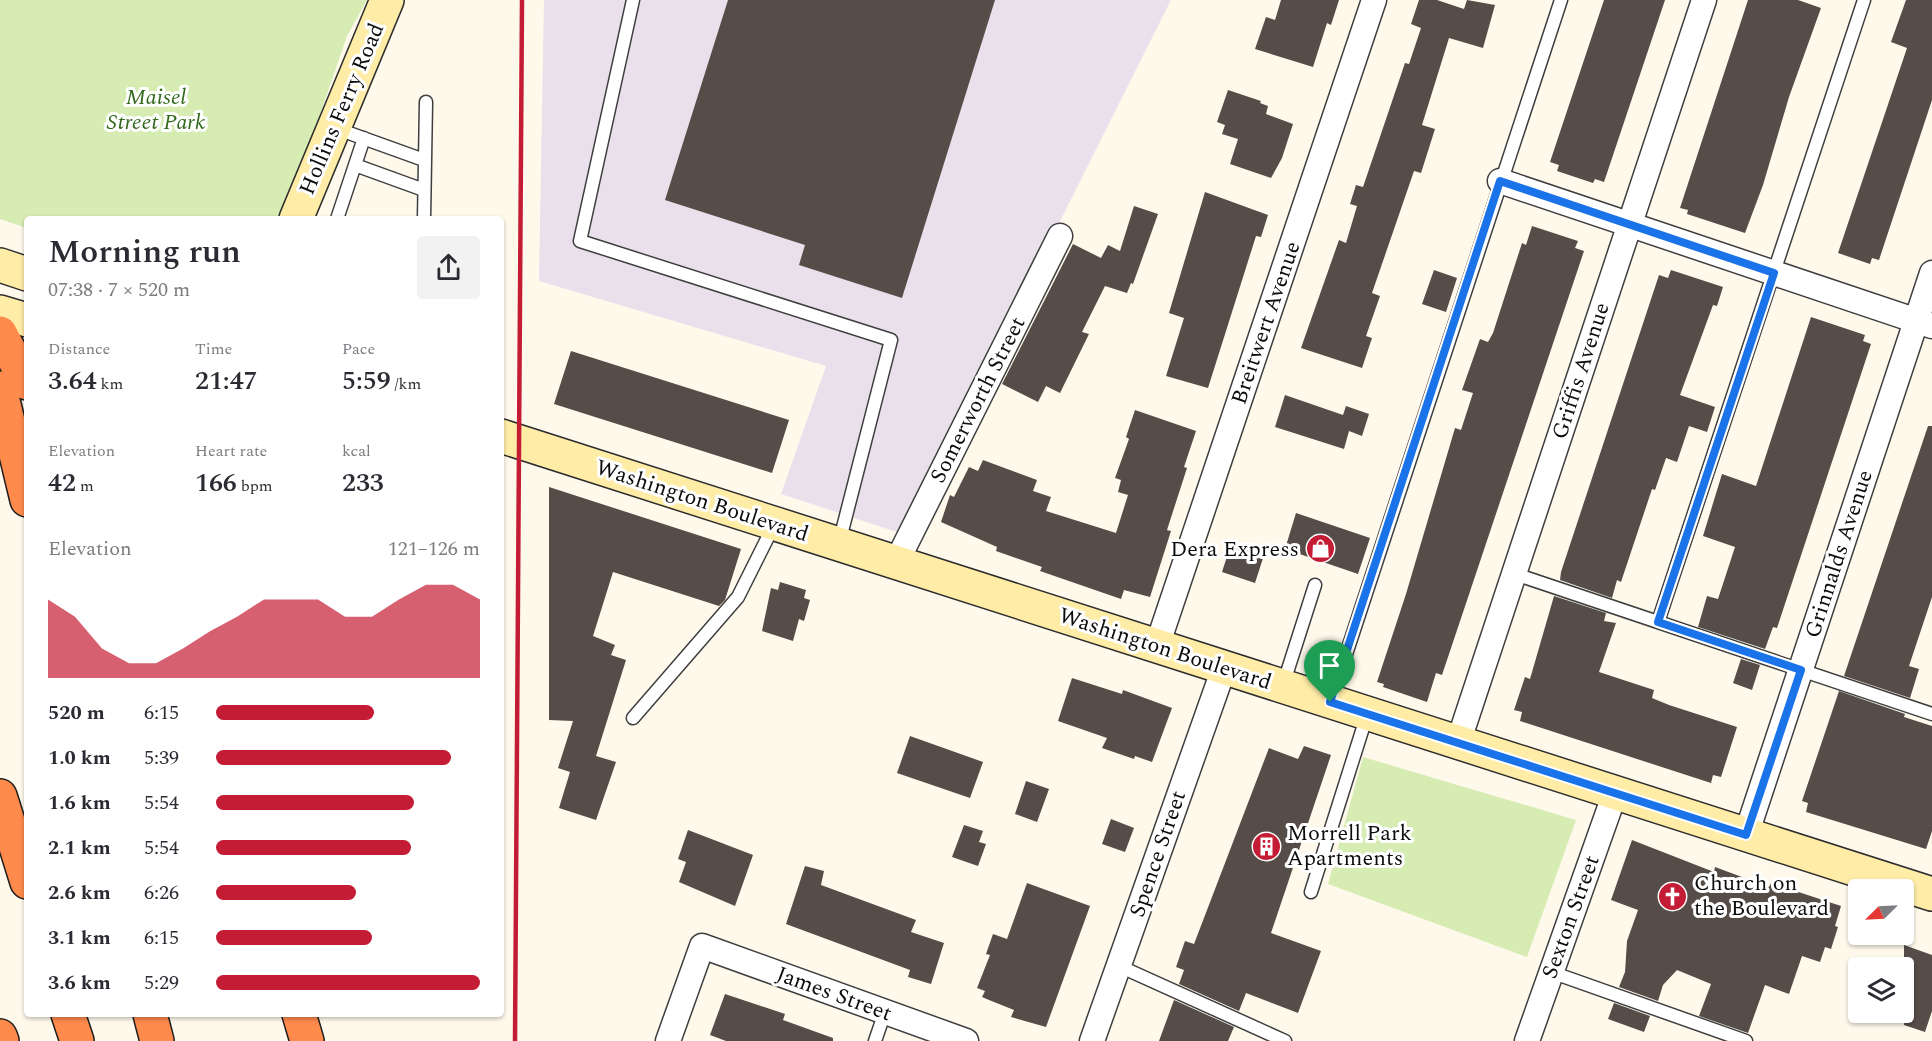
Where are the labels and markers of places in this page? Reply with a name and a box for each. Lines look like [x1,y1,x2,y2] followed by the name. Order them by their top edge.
[1170,533,1299,566] place label: Dera Express
[1304,533,1336,565] shop icon: Dera Express
[1304,640,1355,702] pin
[1287,817,1412,875] place label: Morrell Park Apartments
[1250,830,1282,862] building icon: Morrell Park Apartments
[1694,867,1829,925] place label: Church on the Boulevard
[1657,880,1689,912] church icon: Church on the Boulevard

